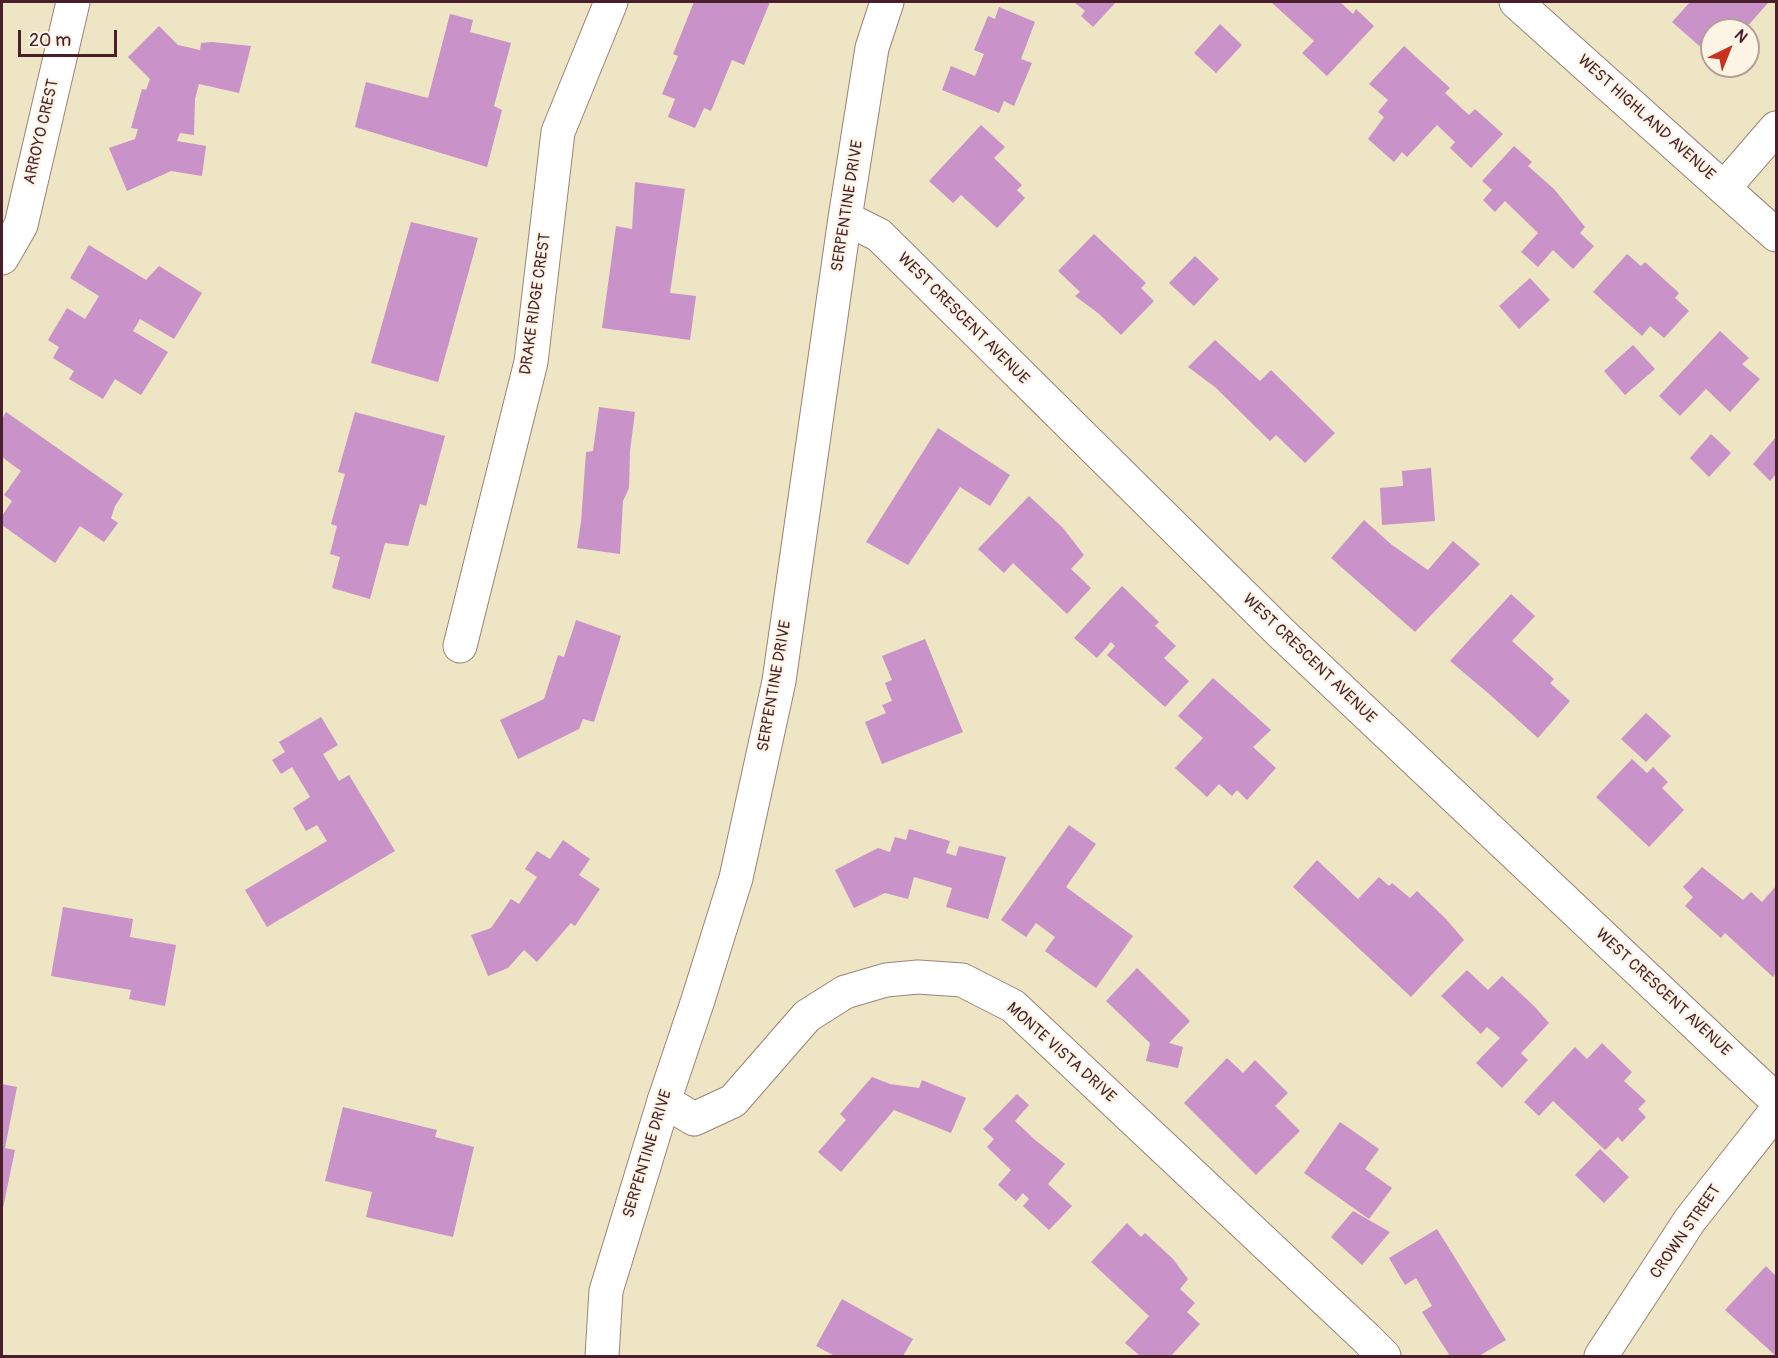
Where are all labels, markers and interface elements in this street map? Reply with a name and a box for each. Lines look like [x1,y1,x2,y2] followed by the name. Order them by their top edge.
[21,18,120,56] scale bar
[1700,18,1760,78] north arrow
[1730,25,1752,47] text: N
[29,29,71,52] text: 20 m
[1573,51,1719,185] street label: WEST HIGHLAND AVENUE
[21,77,63,187] street label: ARROYO CREST
[828,139,868,273] street label: SERPENTINE DRIVE
[517,232,555,376] street label: DRAKE RIDGE CREST
[893,249,1033,389] street label: WEST CRESCENT AVENUE
[1238,590,1380,728] street label: WEST CRESCENT AVENUE
[754,619,796,753] street label: SERPENTINE DRIVE
[1591,925,1735,1061] street label: WEST CRESCENT AVENUE
[1002,999,1120,1107] street label: MONTE VISTA DRIVE
[619,1088,677,1220] street label: SERPENTINE DRIVE
[1647,1181,1725,1283] street label: CROWN STREET

